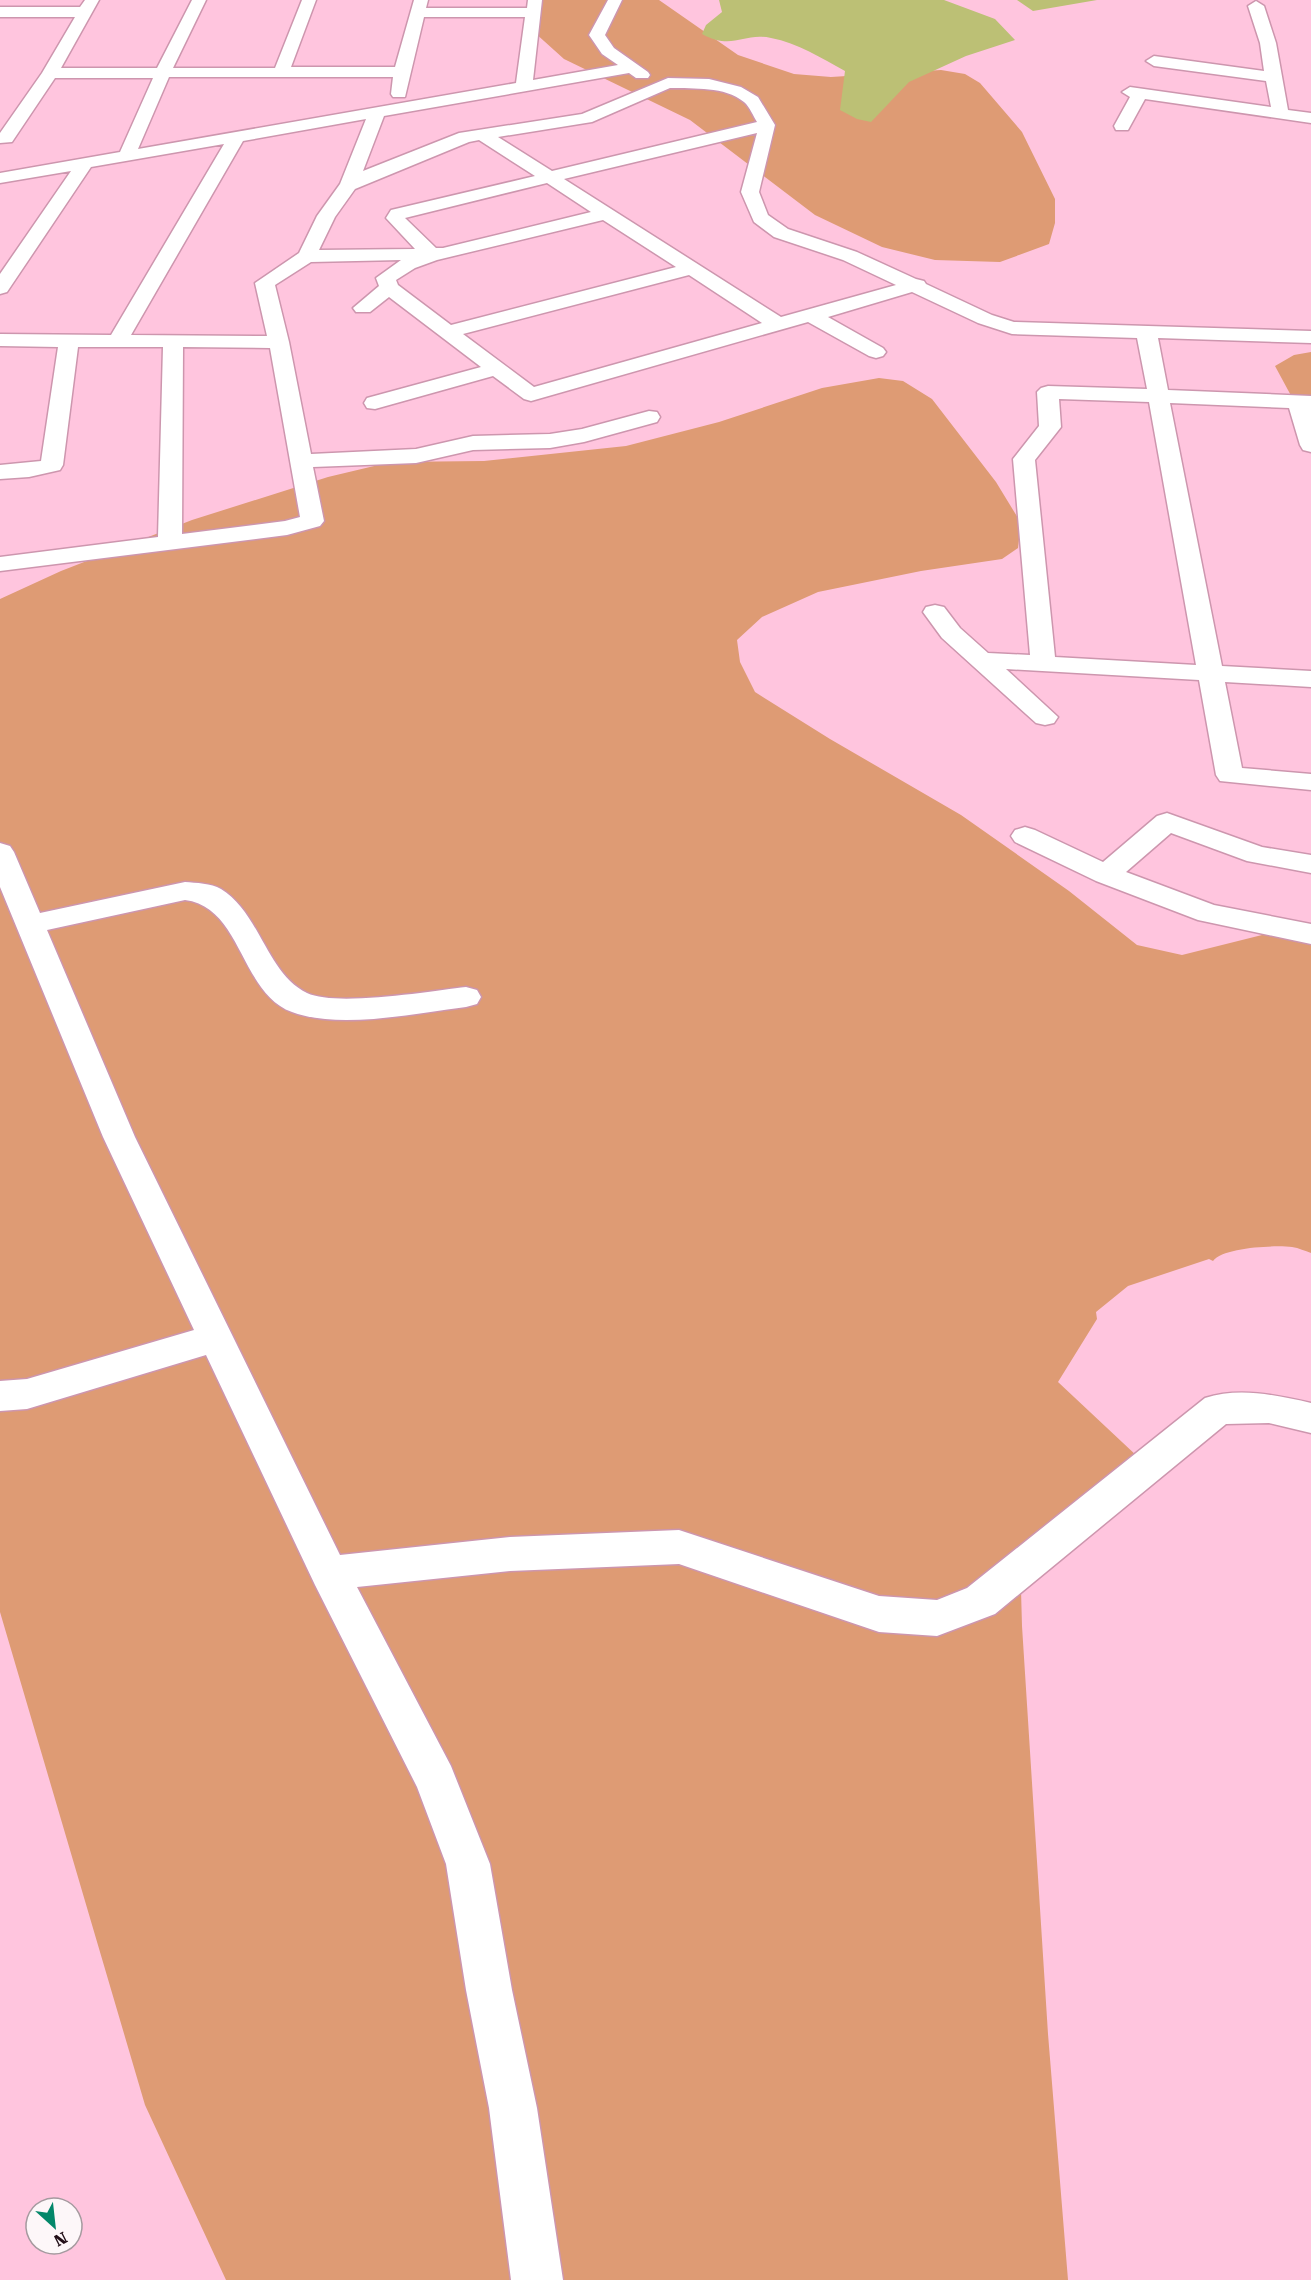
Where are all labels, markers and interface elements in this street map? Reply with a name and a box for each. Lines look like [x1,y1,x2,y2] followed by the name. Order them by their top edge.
[24,2196,84,2256] north arrow
[51,2228,70,2250] text: N

